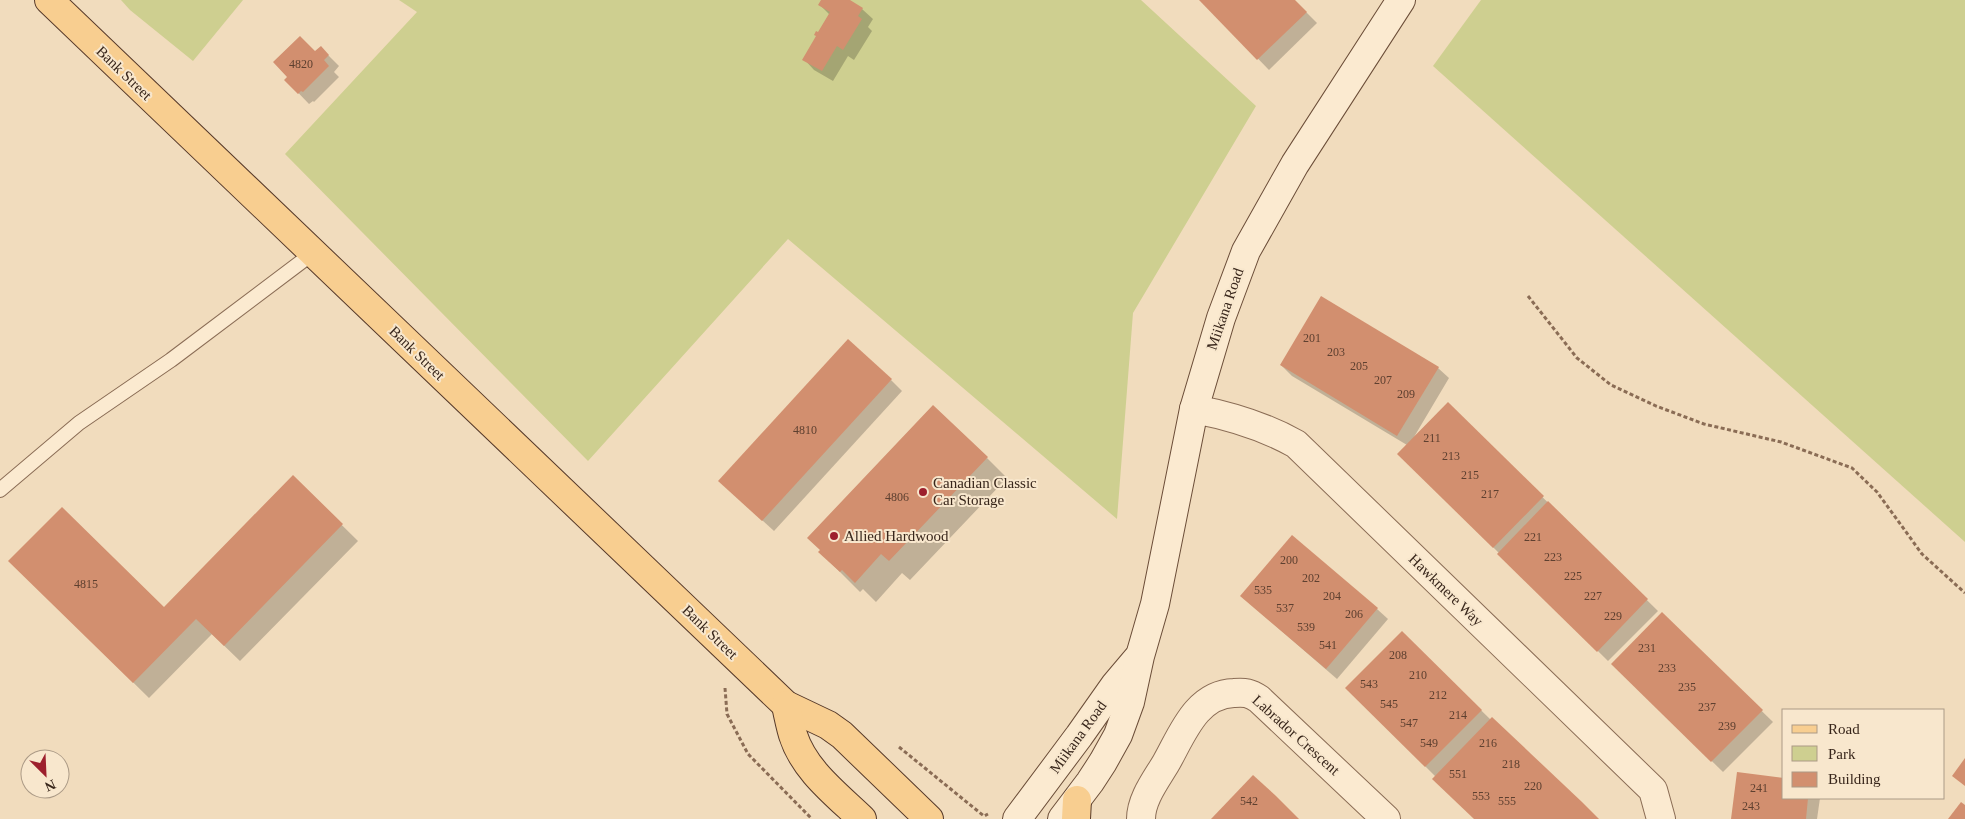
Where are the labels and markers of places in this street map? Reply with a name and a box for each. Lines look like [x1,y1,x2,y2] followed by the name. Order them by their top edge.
[933,475,1037,508] place label: Canadian Classic Car Storage
[917,486,929,498] marker: Canadian Classic Car Storage
[844,528,949,544] place label: Allied Hardwood
[828,530,840,542] marker: Allied Hardwood

